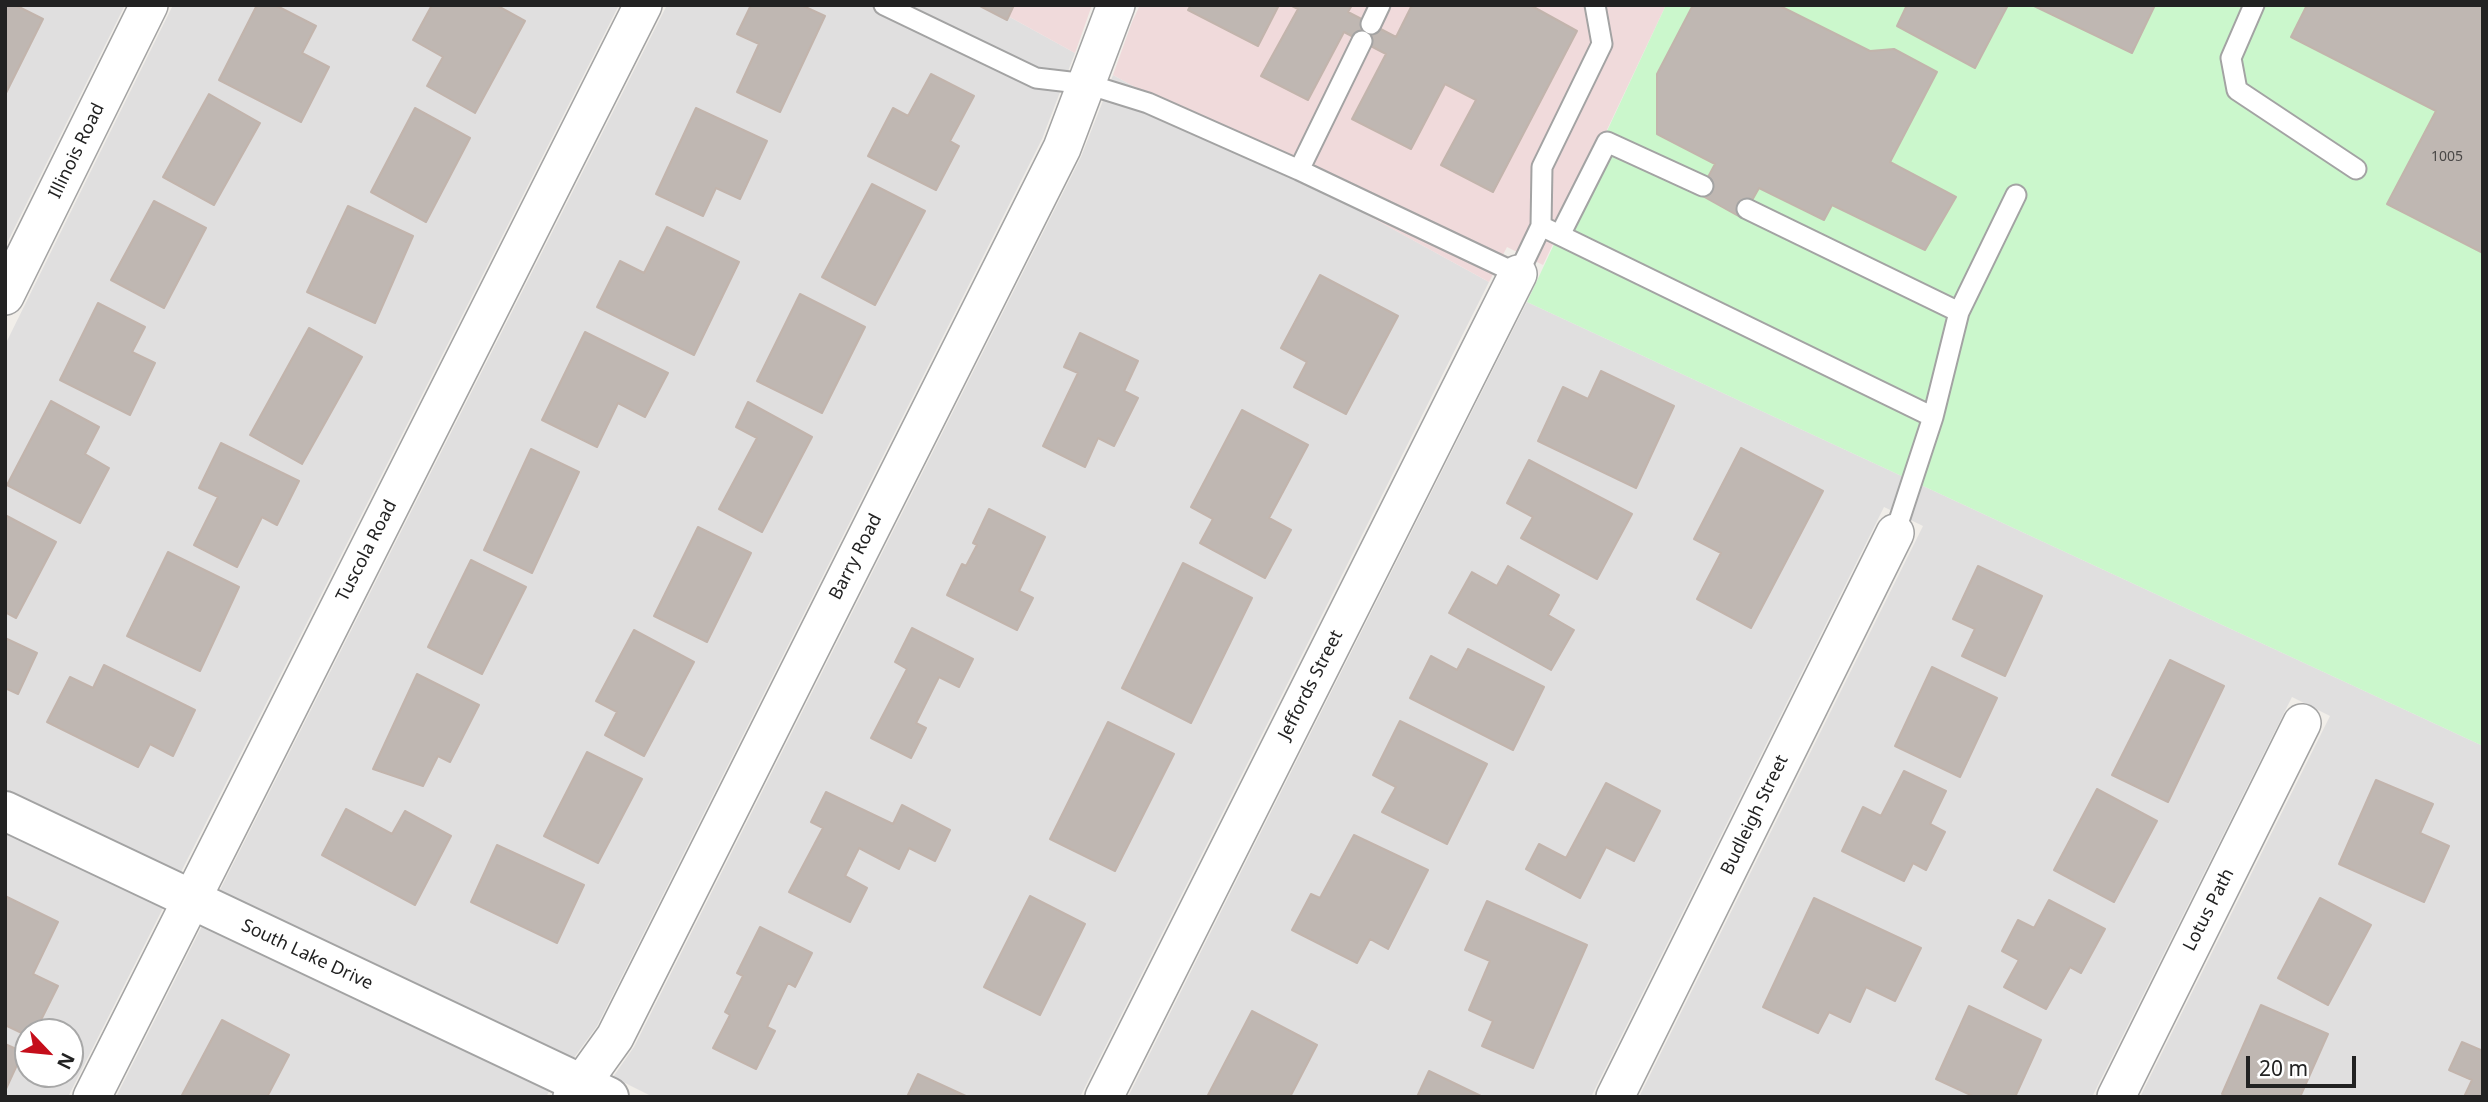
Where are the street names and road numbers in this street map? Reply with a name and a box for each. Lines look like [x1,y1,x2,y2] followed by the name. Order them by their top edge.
[45,100,109,202] street label: Illinois Road
[332,497,402,605] street label: Tuscola Road
[825,510,887,604] street label: Barry Road
[1274,627,1348,743] street label: Jeffords Street
[1717,752,1793,878] street label: Budleigh Street
[2179,865,2239,955] street label: Lotus Path
[238,915,376,995] street label: South Lake Drive

